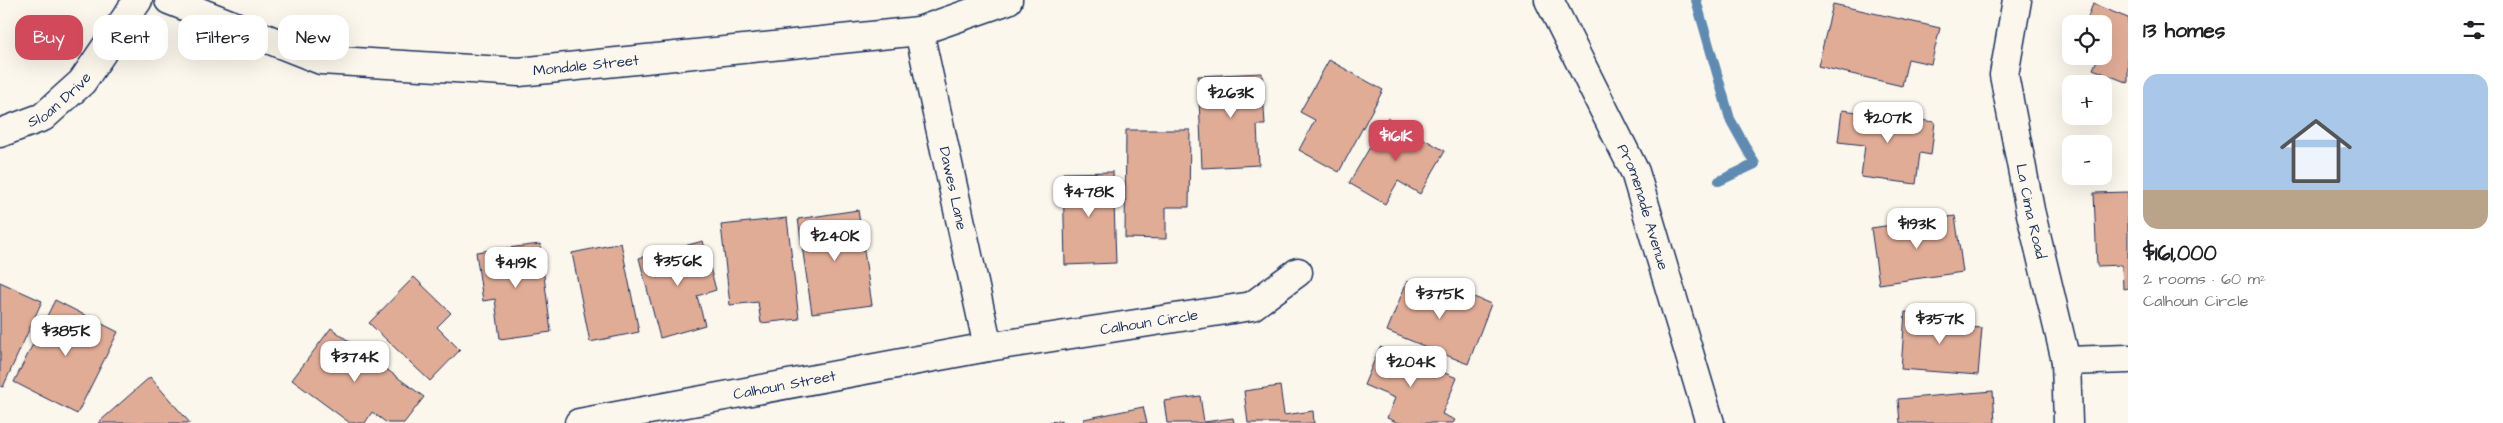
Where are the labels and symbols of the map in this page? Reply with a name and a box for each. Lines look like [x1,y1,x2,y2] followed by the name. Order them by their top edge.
[532,49,640,81] street label: Mondale Street
[25,68,96,132] street label: Sloan Drive
[1196,76,1266,119] pin: $263K
[1853,102,1923,144] pin: $207K
[1361,120,1431,162] pin: $161K
[1612,140,1674,272] street label: Promenade Avenue
[934,145,973,232] street label: Dawes Lane
[2011,162,2052,261] street label: La Cima Road
[1054,176,1124,218] pin: $478K
[1882,208,1952,250] pin: $193K
[800,220,870,262] pin: $240K
[643,244,713,287] pin: $356K
[481,246,551,289] pin: $419K
[1405,278,1475,320] pin: $375K
[1905,302,1975,345] pin: $357K
[1099,304,1200,340] street label: Calhoun Circle
[31,314,101,357] pin: $385K
[320,340,390,383] pin: $374K
[1376,346,1446,388] pin: $204K
[731,365,838,405] street label: Calhoun Street

